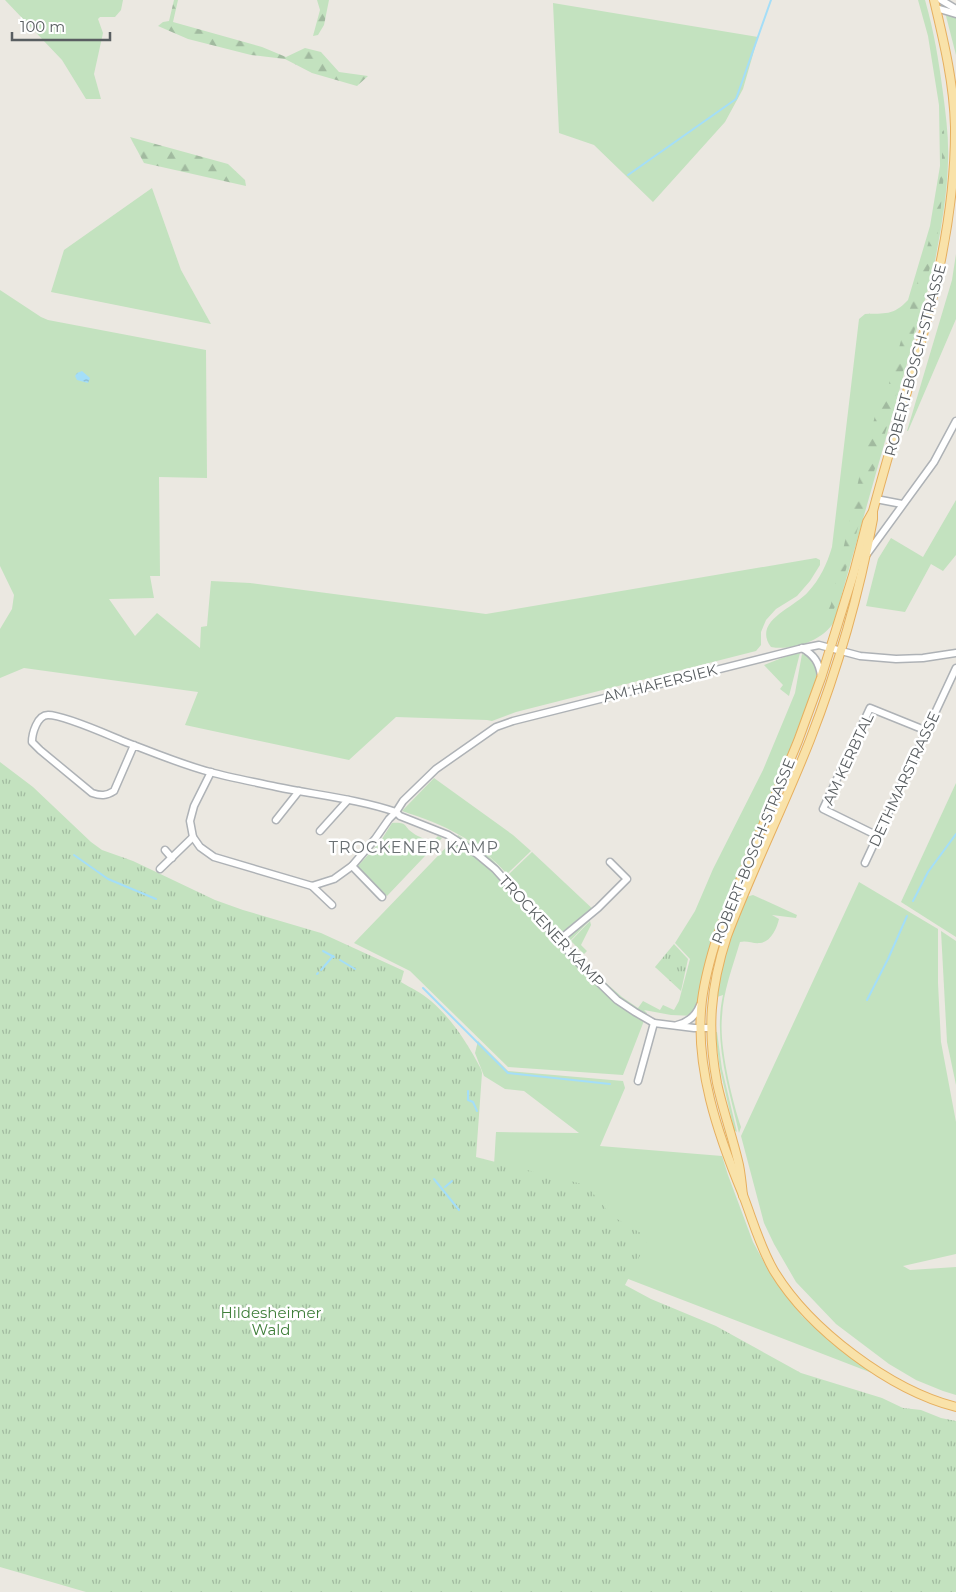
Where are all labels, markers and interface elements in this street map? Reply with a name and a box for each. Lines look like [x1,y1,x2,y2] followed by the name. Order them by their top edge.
[12,10,110,42] scale bar
[20,17,65,36] text: 100 m
[880,262,950,458] street label: ROBERT-BOSCH-STRASSE
[601,660,719,706] street label: AM HAFERSIEK
[864,708,944,850] street label: DETHMARSTRASSE
[818,710,878,808] street label: AM KERBTAL
[707,755,799,947] street label: ROBERT-BOSCH-STRASSE
[329,838,499,857] district label: TROCKENER KAMP
[495,871,609,991] street label: TROCKENER KAMP
[220,1303,322,1339] park label: Hildesheimer Wald

